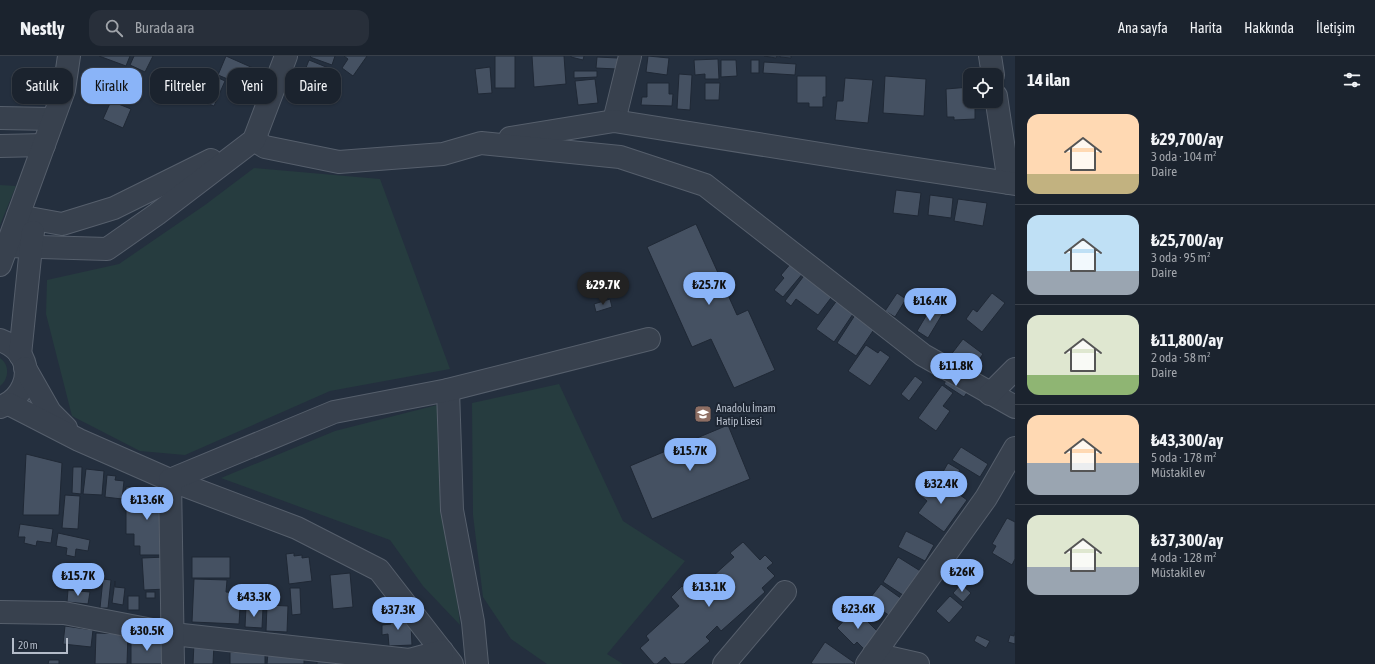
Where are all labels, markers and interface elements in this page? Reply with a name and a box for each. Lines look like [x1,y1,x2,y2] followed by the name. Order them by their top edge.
[89,10,369,46] search box
[20,17,65,39] text: Nestly
[103,17,125,39] icon: search
[135,19,194,36] text: Burada ara
[1118,20,1168,36] text: Ana sayfa
[1190,20,1222,36] text: Harita
[1244,20,1294,36] text: Hakkında
[1316,20,1355,36] text: İletişim
[12,68,73,104] chip: Satılık
[81,68,142,104] chip: Kiralık
[150,68,219,104] chip: Filtreler
[227,68,277,104] chip: Yeni
[285,68,341,104] chip: Daire
[963,68,1003,108] map controls
[963,68,1003,108] button: locate
[1341,69,1363,91] icon: filters
[1027,70,1070,90] text: 14 ilan
[1151,129,1223,149] text: ₺29,700/ay
[1059,130,1107,178] icon: home
[1151,149,1217,164] text: 3 oda · 104 m²
[1151,164,1177,179] text: Daire
[1151,230,1223,250] text: ₺25,700/ay
[1059,231,1107,279] icon: home
[1151,250,1211,265] text: 3 oda · 95 m²
[1151,265,1177,280] text: Daire
[570,272,636,306] pin: ₺29.7K
[676,272,742,306] pin: ₺25.7K
[586,277,620,292] text: ₺29.7K
[692,277,726,292] text: ₺25.7K
[897,288,963,322] pin: ₺16.4K
[913,293,947,308] text: ₺16.4K
[1151,330,1223,350] text: ₺11,800/ay
[1059,331,1107,379] icon: home
[1151,350,1211,365] text: 2 oda · 58 m²
[923,353,989,387] pin: ₺11.8K
[939,358,973,373] text: ₺11.8K
[1151,365,1177,380] text: Daire
[716,402,776,427] place label: Anadolu İmam Hatip Lisesi
[693,404,713,424] school or university icon: Anadolu İmam Hatip Lisesi
[1151,430,1223,450] text: ₺43,300/ay
[1059,431,1107,479] icon: home
[657,438,723,472] pin: ₺15.7K
[673,443,707,458] text: ₺15.7K
[1151,450,1217,465] text: 5 oda · 178 m²
[1151,465,1205,480] text: Müstakil ev
[908,471,974,505] pin: ₺32.4K
[924,476,958,491] text: ₺32.4K
[114,487,180,521] pin: ₺13.6K
[130,492,164,507] text: ₺13.6K
[1151,530,1223,550] text: ₺37,300/ay
[1059,531,1107,579] icon: home
[1151,550,1217,565] text: 4 oda · 128 m²
[938,559,986,593] pin: ₺26K
[45,563,111,597] pin: ₺15.7K
[949,564,975,579] text: ₺26K
[1151,565,1205,580] text: Müstakil ev
[61,568,95,583] text: ₺15.7K
[676,574,742,608] pin: ₺13.1K
[692,579,726,594] text: ₺13.1K
[221,584,287,618] pin: ₺43.3K
[237,589,271,604] text: ₺43.3K
[825,596,891,630] pin: ₺23.6K
[365,597,431,631] pin: ₺37.3K
[841,601,875,616] text: ₺23.6K
[381,602,415,617] text: ₺37.3K
[114,618,180,652] pin: ₺30.5K
[130,623,164,638] text: ₺30.5K
[12,636,68,655] scale bar
[18,639,38,651] text: 20 m

